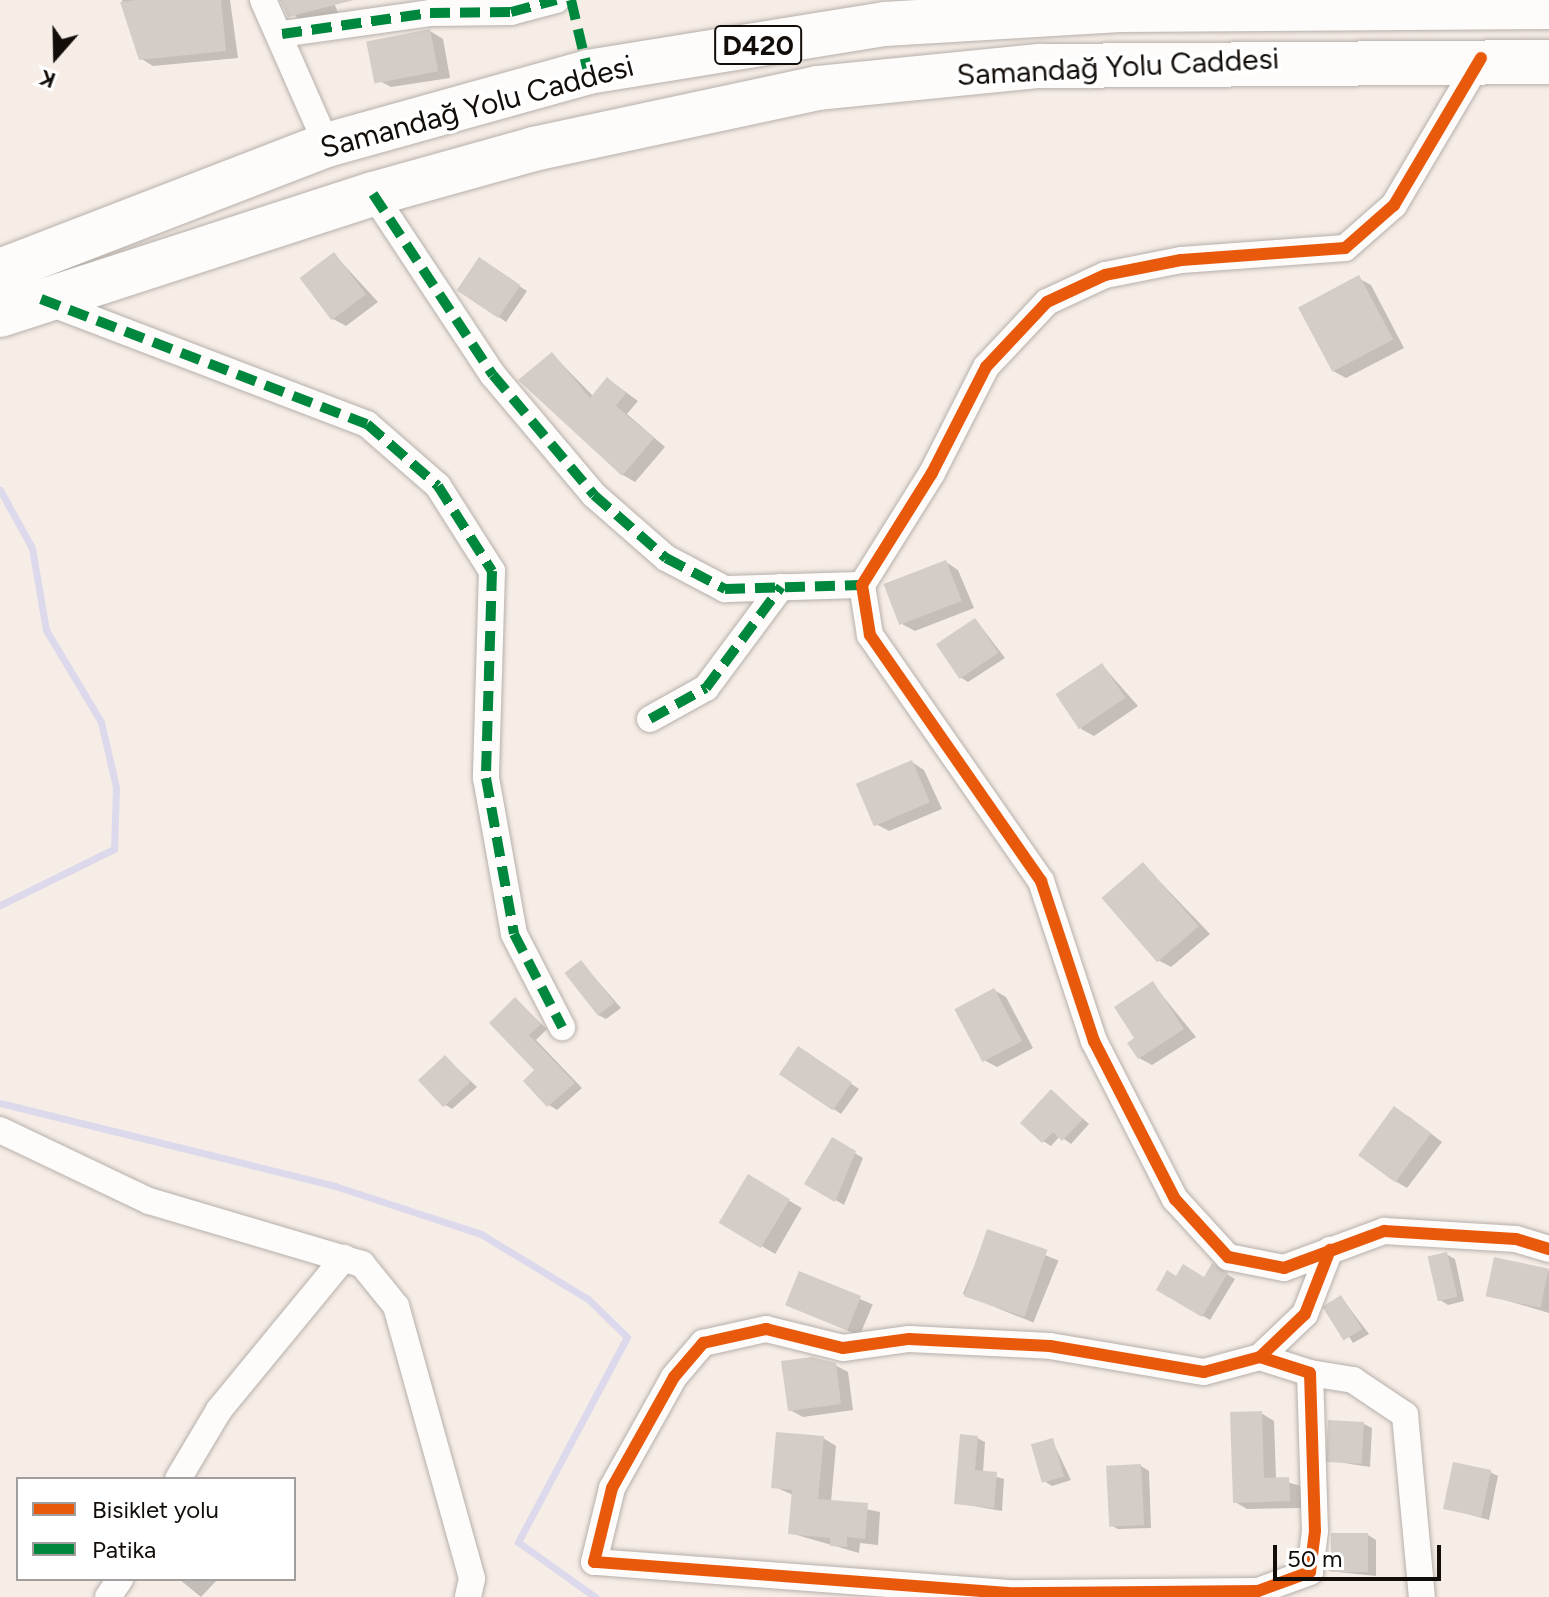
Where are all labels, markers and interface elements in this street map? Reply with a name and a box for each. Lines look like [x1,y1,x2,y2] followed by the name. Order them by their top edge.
[16,16,96,96] north arrow
[714,21,802,69] road number: D420
[956,41,1280,93] street label: Samandağ Yolu Caddesi
[316,48,638,166] street label: Samandağ Yolu Caddesi
[36,64,59,94] text: K
[16,1477,296,1581] legend
[92,1495,219,1524] text: Bisiklet yolu
[1277,1529,1445,1579] scale bar
[92,1535,156,1564] text: Patika
[1287,1544,1343,1573] text: 50 m

